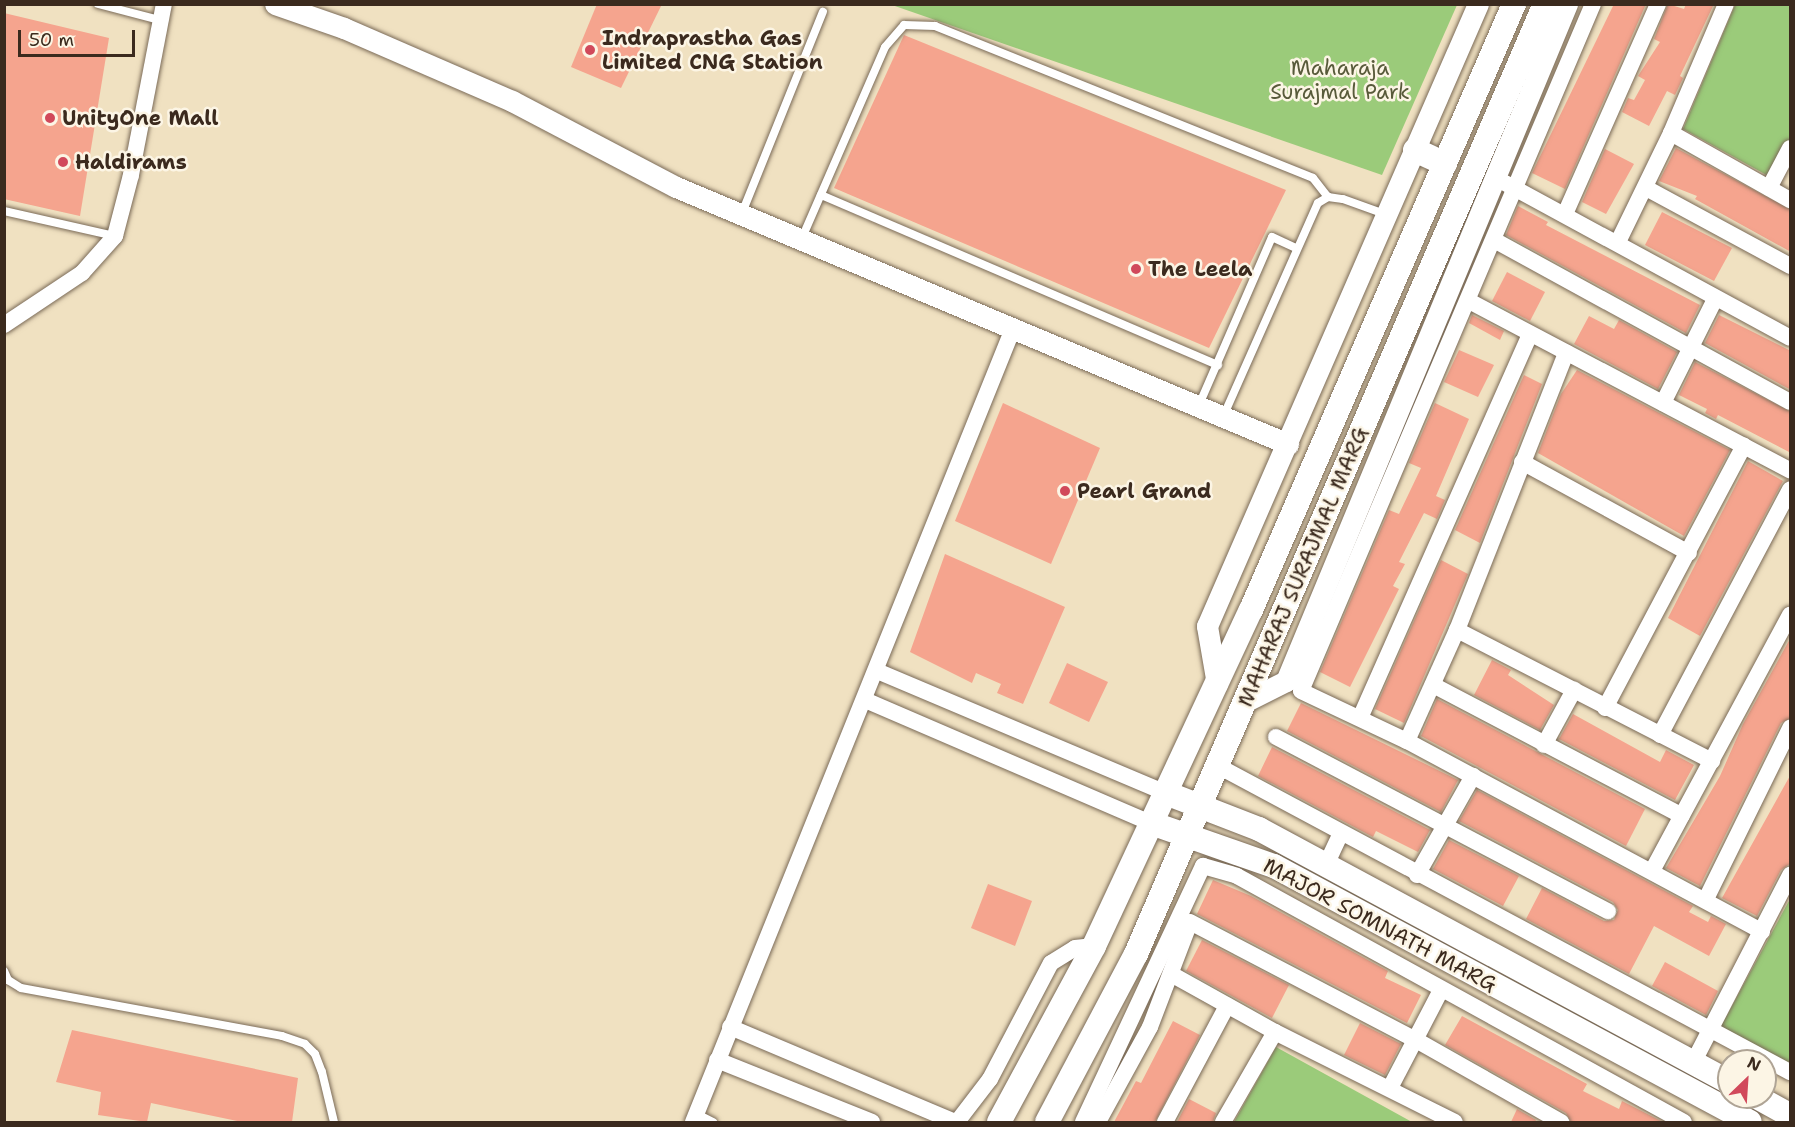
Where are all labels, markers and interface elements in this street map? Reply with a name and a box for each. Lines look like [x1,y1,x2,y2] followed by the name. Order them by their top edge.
[21,18,138,56] scale bar
[602,25,823,75] place label: Indraprastha Gas Limited CNG Station
[29,28,74,52] text: 50 m
[583,43,597,57] marker: Indraprastha Gas Limited CNG Station
[1270,55,1410,105] park label: Maharaja Surajmal Park
[62,105,219,131] place label: UnityOne Mall
[43,111,57,125] marker: UnityOne Mall
[75,149,187,175] place label: Haldirams
[56,155,70,169] marker: Haldirams
[1148,256,1252,282] place label: The Leela
[1129,262,1143,276] marker: The Leela
[1233,423,1373,711] street label: MAHARAJ SURAJMAL MARG
[1077,478,1212,504] place label: Pearl Grand
[1058,484,1072,498] marker: Pearl Grand
[1259,853,1501,997] street label: MAJOR SOMNATH MARG
[1717,1049,1777,1109] north arrow
[1744,1052,1764,1076] text: N

